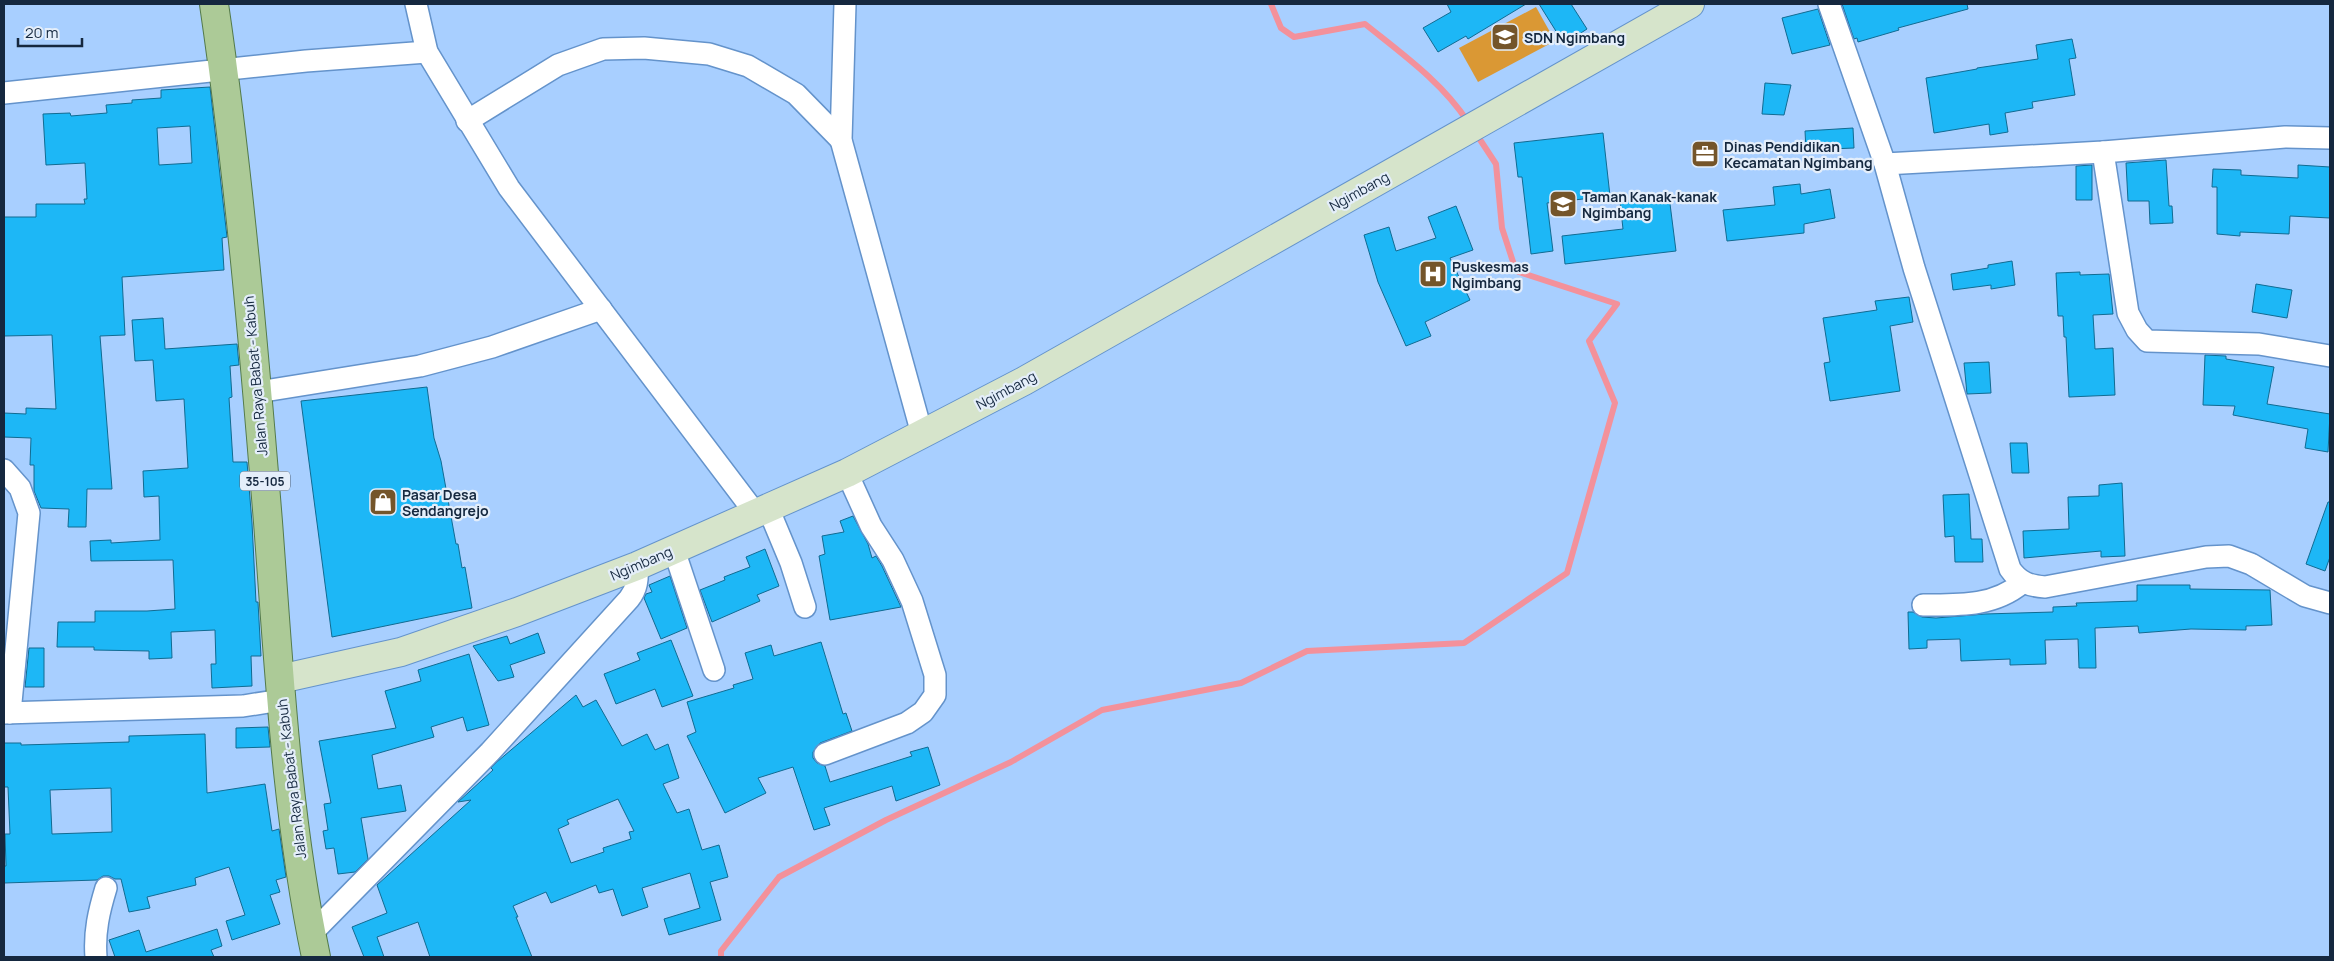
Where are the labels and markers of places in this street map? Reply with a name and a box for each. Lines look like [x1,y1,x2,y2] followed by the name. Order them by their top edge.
[1490,22,1520,52] school or university icon: SDN Ngimbang
[1524,28,1625,47] place label: SDN Ngimbang
[1724,137,1873,172] place label: Dinas Pendidikan Kecamatan Ngimbang
[1690,139,1720,169] office icon: Dinas Pendidikan Kecamatan Ngimbang
[1582,187,1717,222] place label: Taman Kanak-kanak Ngimbang
[1548,189,1578,219] school or university icon: Taman Kanak-kanak Ngimbang
[1452,257,1529,292] place label: Puskesmas Ngimbang
[1418,259,1448,289] hospital icon: Puskesmas Ngimbang
[402,485,489,520] place label: Pasar Desa Sendangrejo
[368,487,398,517] shop icon: Pasar Desa Sendangrejo

